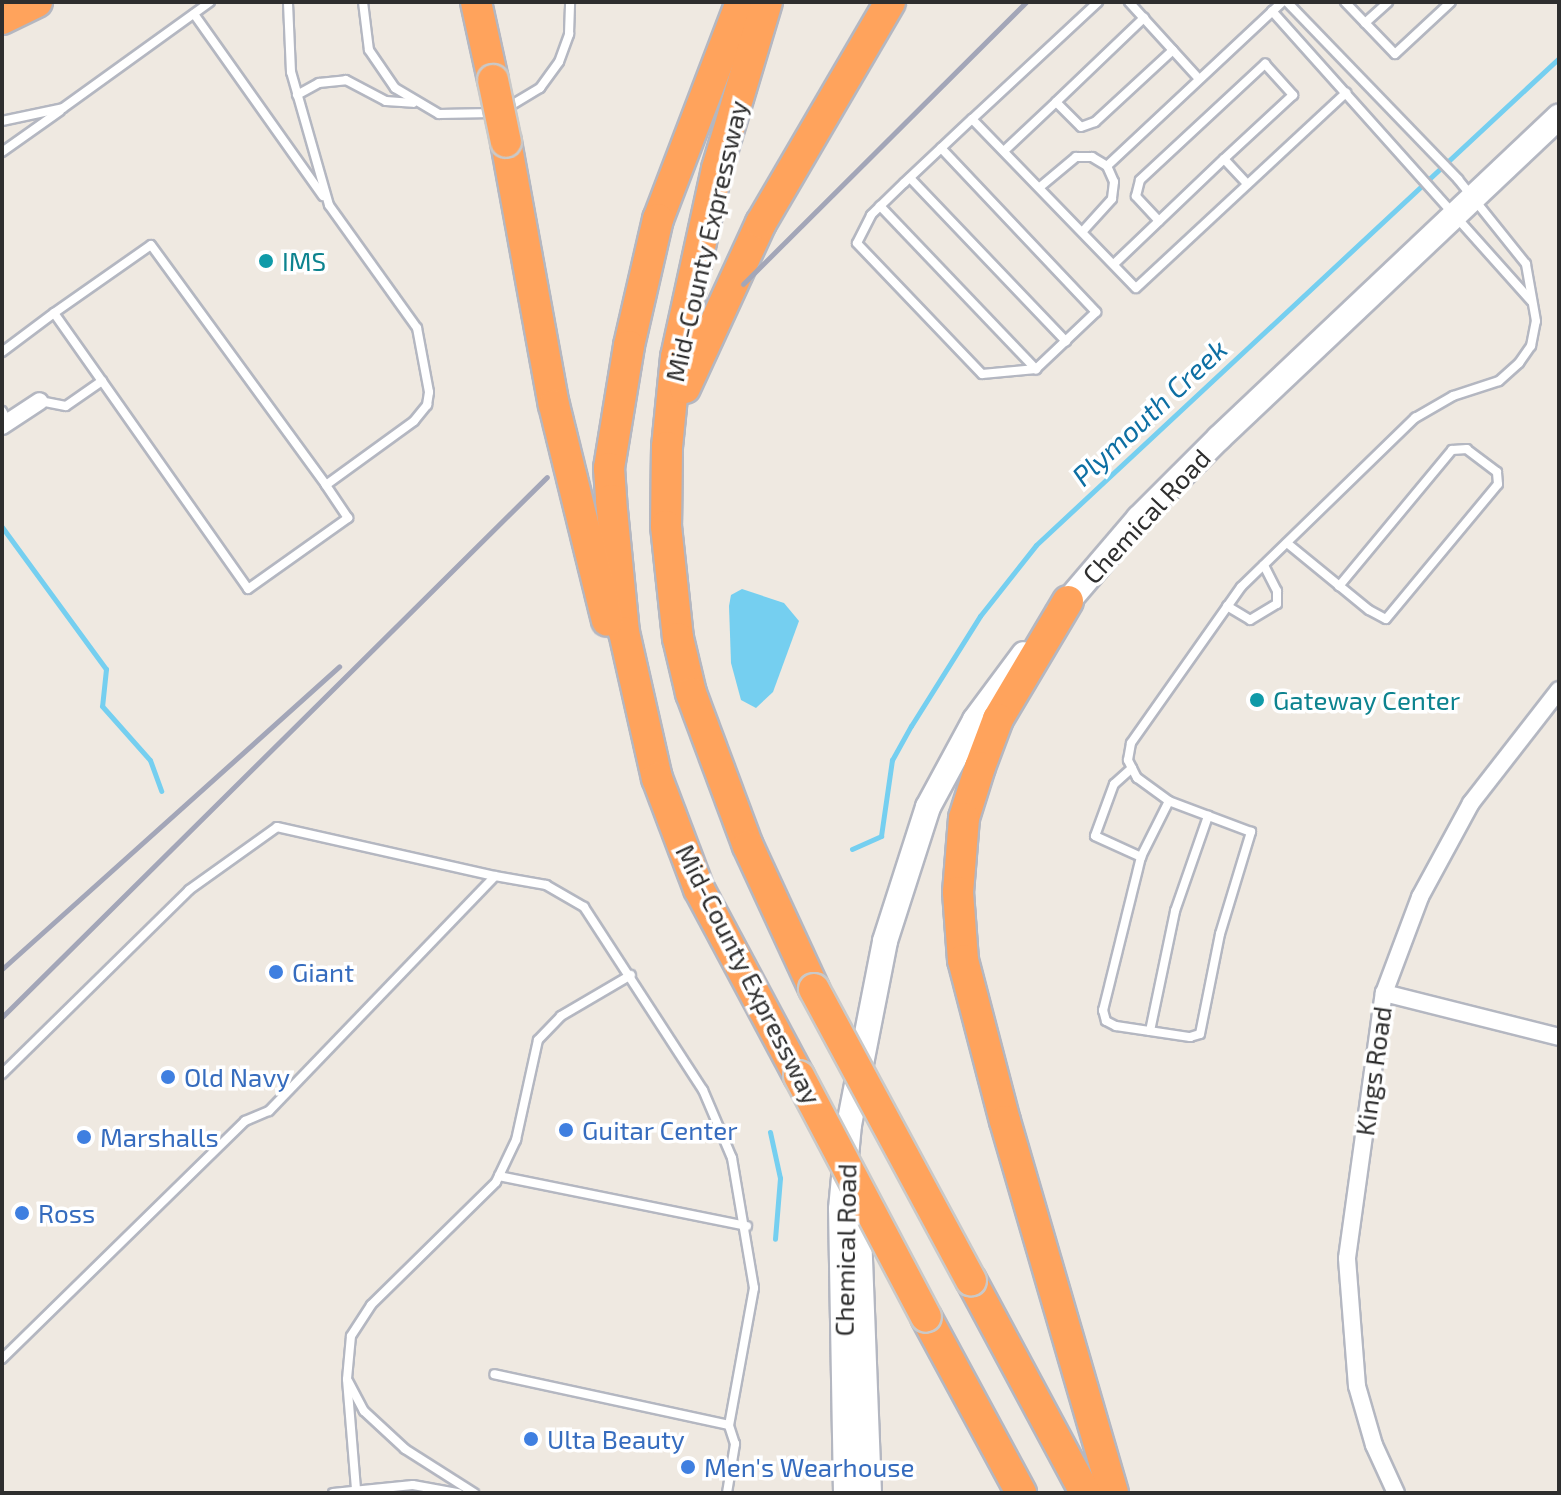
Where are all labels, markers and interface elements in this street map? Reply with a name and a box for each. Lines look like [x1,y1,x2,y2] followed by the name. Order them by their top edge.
[658,97,754,385] street label: Mid-County Expressway
[282,245,326,277] place label: IMS
[257,252,275,270] marker: IMS
[1065,332,1233,492] water label: Plymouth Creek
[1075,442,1217,590] street label: Chemical Road
[1273,684,1461,716] place label: Gateway Center
[1248,691,1266,709] marker: Gateway Center
[670,839,828,1109] street label: Mid-County Expressway
[292,956,354,988] place label: Giant
[267,963,285,981] marker: Giant
[1348,1004,1398,1138] street label: Kings Road
[184,1061,290,1093] place label: Old Navy
[159,1068,177,1086] marker: Old Navy
[582,1114,738,1146] place label: Guitar Center
[100,1121,219,1153] place label: Marshalls
[557,1121,575,1139] marker: Guitar Center
[75,1128,93,1146] marker: Marshalls
[828,1163,862,1337] street label: Chemical Road
[38,1197,95,1229] place label: Ross
[13,1204,31,1222] marker: Ross
[547,1423,685,1455] place label: Ulta Beauty
[522,1430,540,1448] marker: Ulta Beauty
[704,1451,915,1483] place label: Men's Wearhouse
[679,1458,697,1476] marker: Men's Wearhouse

